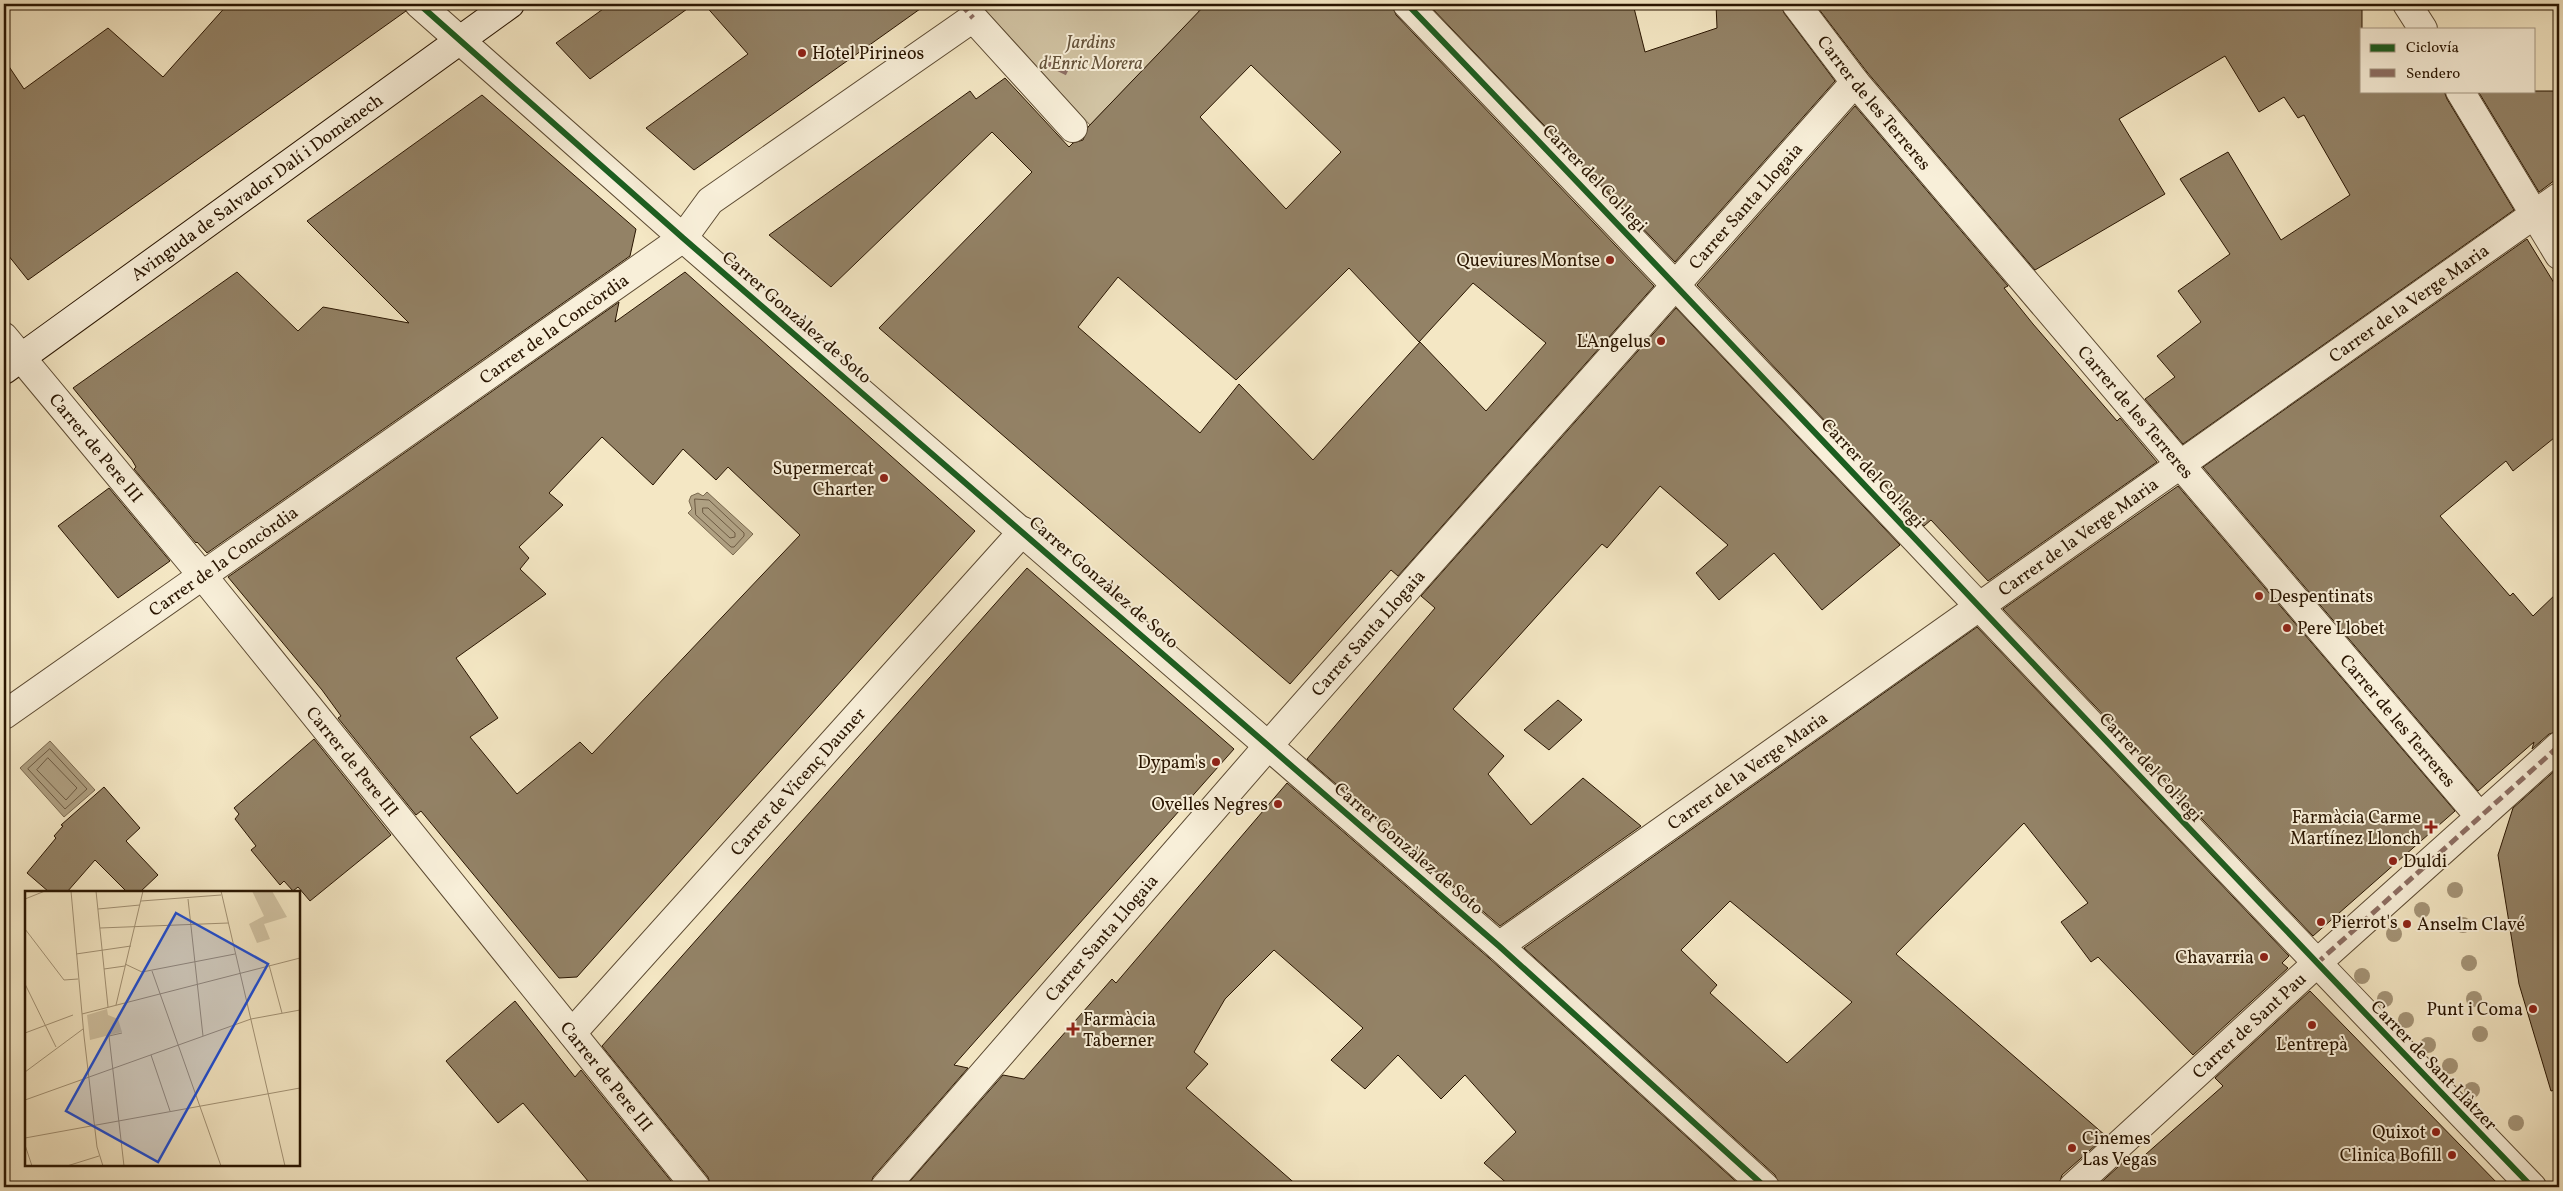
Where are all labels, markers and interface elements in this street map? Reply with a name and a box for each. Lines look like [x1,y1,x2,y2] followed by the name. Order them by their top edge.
[2360,28,2536,92] legend
[1039,31,1143,77] park label: Jardins d'Enric Morera
[1810,31,1936,176] street label: Carrer de les Terreres
[2406,38,2459,59] text: Ciclovía
[812,42,924,67] place label: Hotel Pirineos
[796,47,808,59] marker: Hotel Pirineos
[2406,64,2460,85] text: Sendero
[126,88,389,288] street label: Avinguda de Salvador Dalí i Domènech
[1536,119,1652,239] street label: Carrer del Col·legi
[1684,138,1810,276] street label: Carrer Santa Llogaia
[2324,239,2495,370] street label: Carrer de la Verge Maria
[716,246,876,390] street label: Carrer Gonzàlez de Soto
[1457,249,1600,274] place label: Queviures Montse
[1604,254,1616,266] marker: Queviures Montse
[475,269,635,391] street label: Carrer de la Concòrdia
[1577,330,1651,355] place label: L'Angelus
[1655,335,1667,347] marker: L'Angelus
[2071,341,2198,485] street label: Carrer de les Terreres
[42,389,148,509] street label: Carrer de Pere III
[1814,414,1929,534] street label: Carrer del Col·legi
[772,457,874,503] place label: Supermercat Charter
[878,472,890,484] marker: Supermercat Charter
[1994,473,2164,603] street label: Carrer de la Verge Maria
[144,501,304,623] street label: Carrer de la Concòrdia
[1023,511,1183,655] street label: Carrer Gonzàlez de Soto
[1306,565,1432,703] street label: Carrer Santa Llogaia
[2269,585,2373,610] place label: Despentinats
[2253,590,2265,602] marker: Despentinats
[2297,617,2385,642] place label: Pere Llobet
[2281,622,2293,634] marker: Pere Llobet
[2333,649,2461,794] street label: Carrer de les Terreres
[299,702,403,823] street label: Carrer de Pere III
[725,702,873,862] street label: Carrer de Vicenç Dauner
[1663,706,1833,837] street label: Carrer de la Verge Maria
[2092,708,2207,828] street label: Carrer del Col·legi
[1138,751,1206,776] place label: Dypam's
[1210,756,1222,768] marker: Dypam's
[1328,777,1488,921] street label: Carrer Gonzàlez de Soto
[1152,793,1268,818] place label: Ovelles Negres
[1272,798,1284,810] marker: Ovelles Negres
[2290,806,2421,852] place label: Farmàcia Carme Martínez Llonch
[2425,821,2437,833] marker: Farmàcia Carme Martínez Llonch
[2403,850,2447,875] place label: Duldi
[2387,855,2399,867] marker: Duldi
[1040,870,1165,1008] street label: Carrer Santa Llogaia
[25,891,300,1166] inset map
[2331,911,2398,936] place label: Pierrot's
[2417,913,2525,938] place label: Anselm Clavé
[2315,916,2327,928] marker: Pierrot's
[2401,918,2413,930] marker: Anselm Clavé
[2175,946,2254,971] place label: Chavarria
[2258,951,2270,963] marker: Chavarria
[2187,968,2313,1085] street label: Carrer de Sant Pau
[2364,995,2502,1137] street label: Carrer de Sant Llàtzer
[2426,998,2523,1023] place label: Punt i Coma
[2527,1003,2539,1015] marker: Punt i Coma
[1083,1008,1156,1054] place label: Farmàcia Taberner
[553,1017,658,1138] street label: Carrer de Pere III
[2306,1019,2318,1031] marker: L'entrepà
[1067,1023,1079,1035] marker: Farmàcia Taberner
[2276,1033,2348,1058] place label: L'entrepà
[2372,1121,2426,1146] place label: Quixot
[2430,1126,2442,1138] marker: Quixot
[2082,1127,2157,1173] place label: Cinemes Las Vegas
[2066,1142,2078,1154] marker: Cinemes Las Vegas
[2340,1144,2442,1169] place label: Clinica Bofill
[2446,1149,2458,1161] marker: Clinica Bofill

